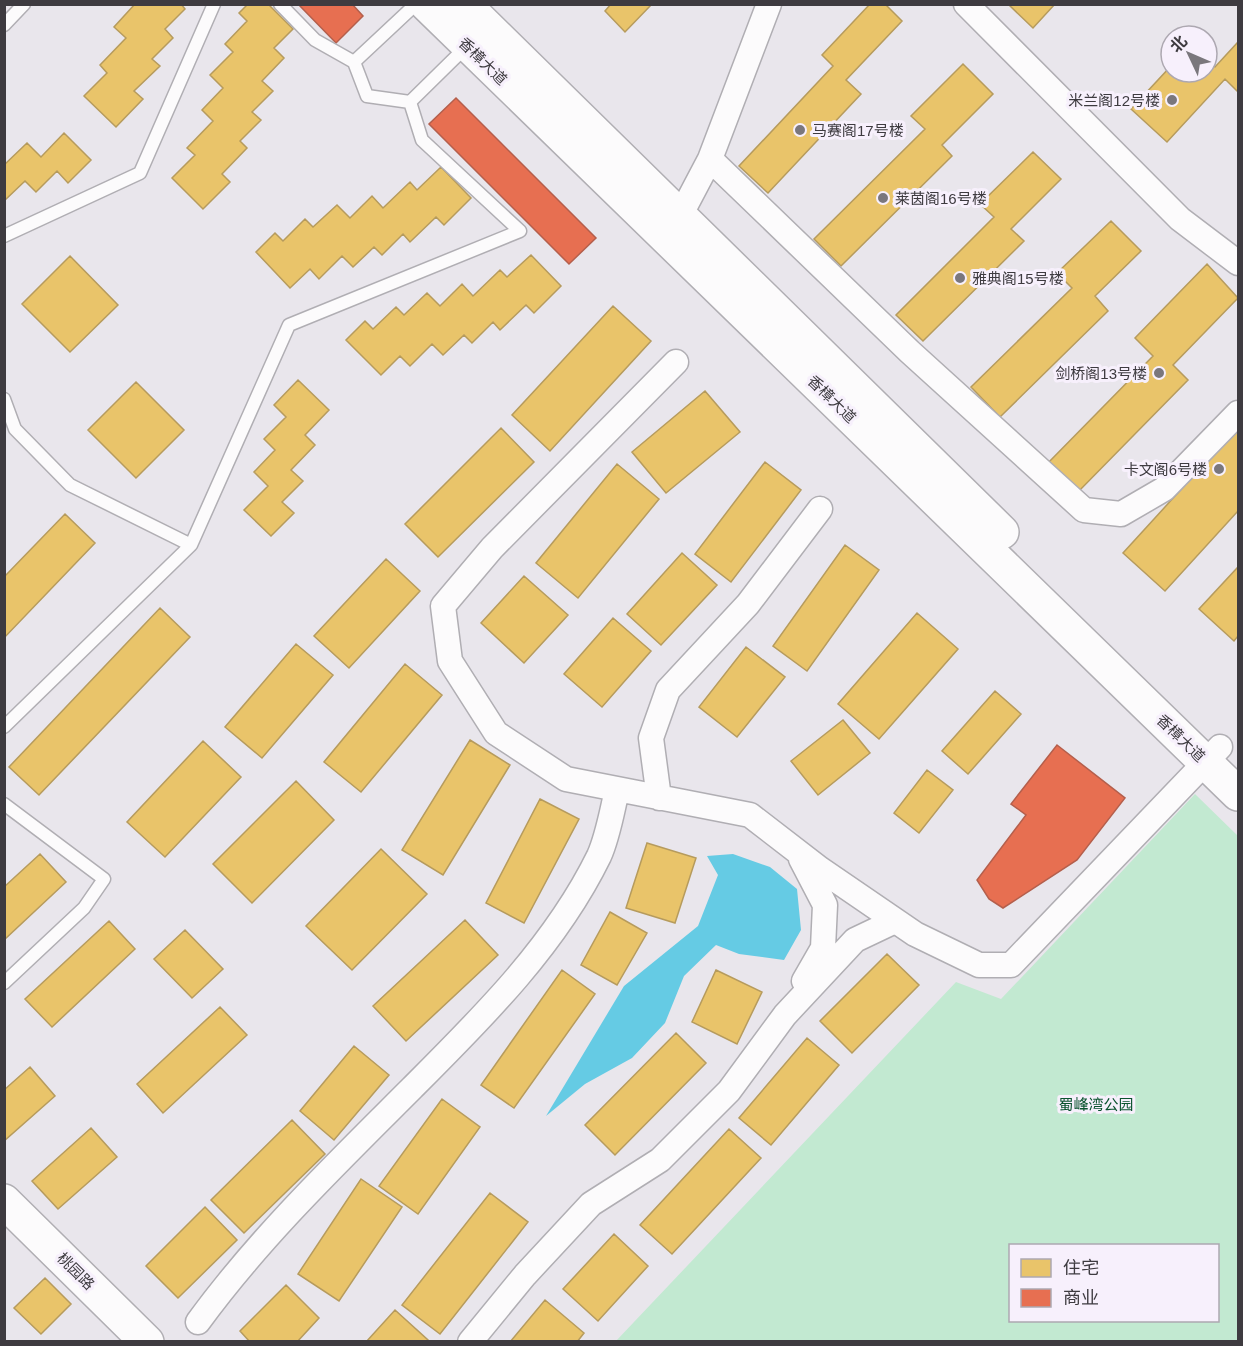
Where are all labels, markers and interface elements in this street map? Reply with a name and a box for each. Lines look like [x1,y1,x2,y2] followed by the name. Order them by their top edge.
[1159,24,1219,84] north arrow
[1167,32,1190,56] text: 北
[456,34,510,88] street label: 香樟大道
[1068,92,1160,109] place label: 米兰阁12号楼
[1165,93,1179,107] marker: 米兰阁12号楼
[812,122,904,139] place label: 马赛阁17号楼
[793,123,807,137] marker: 马赛阁17号楼
[895,190,987,207] place label: 莱茵阁16号楼
[876,191,890,205] marker: 莱茵阁16号楼
[972,270,1064,287] place label: 雅典阁15号楼
[953,271,967,285] marker: 雅典阁15号楼
[1055,365,1147,382] place label: 剑桥阁13号楼
[1152,366,1166,380] marker: 剑桥阁13号楼
[805,372,859,426] street label: 香樟大道
[1124,461,1207,478] place label: 卡文阁6号楼
[1212,462,1226,476] marker: 卡文阁6号楼
[1154,711,1208,765] street label: 香樟大道
[1058,1096,1134,1113] park label: 蜀峰湾公园
[1009,1244,1219,1322] legend
[54,1249,98,1293] street label: 桃园路
[1063,1258,1099,1278] text: 住宅
[1063,1288,1099,1308] text: 商业

